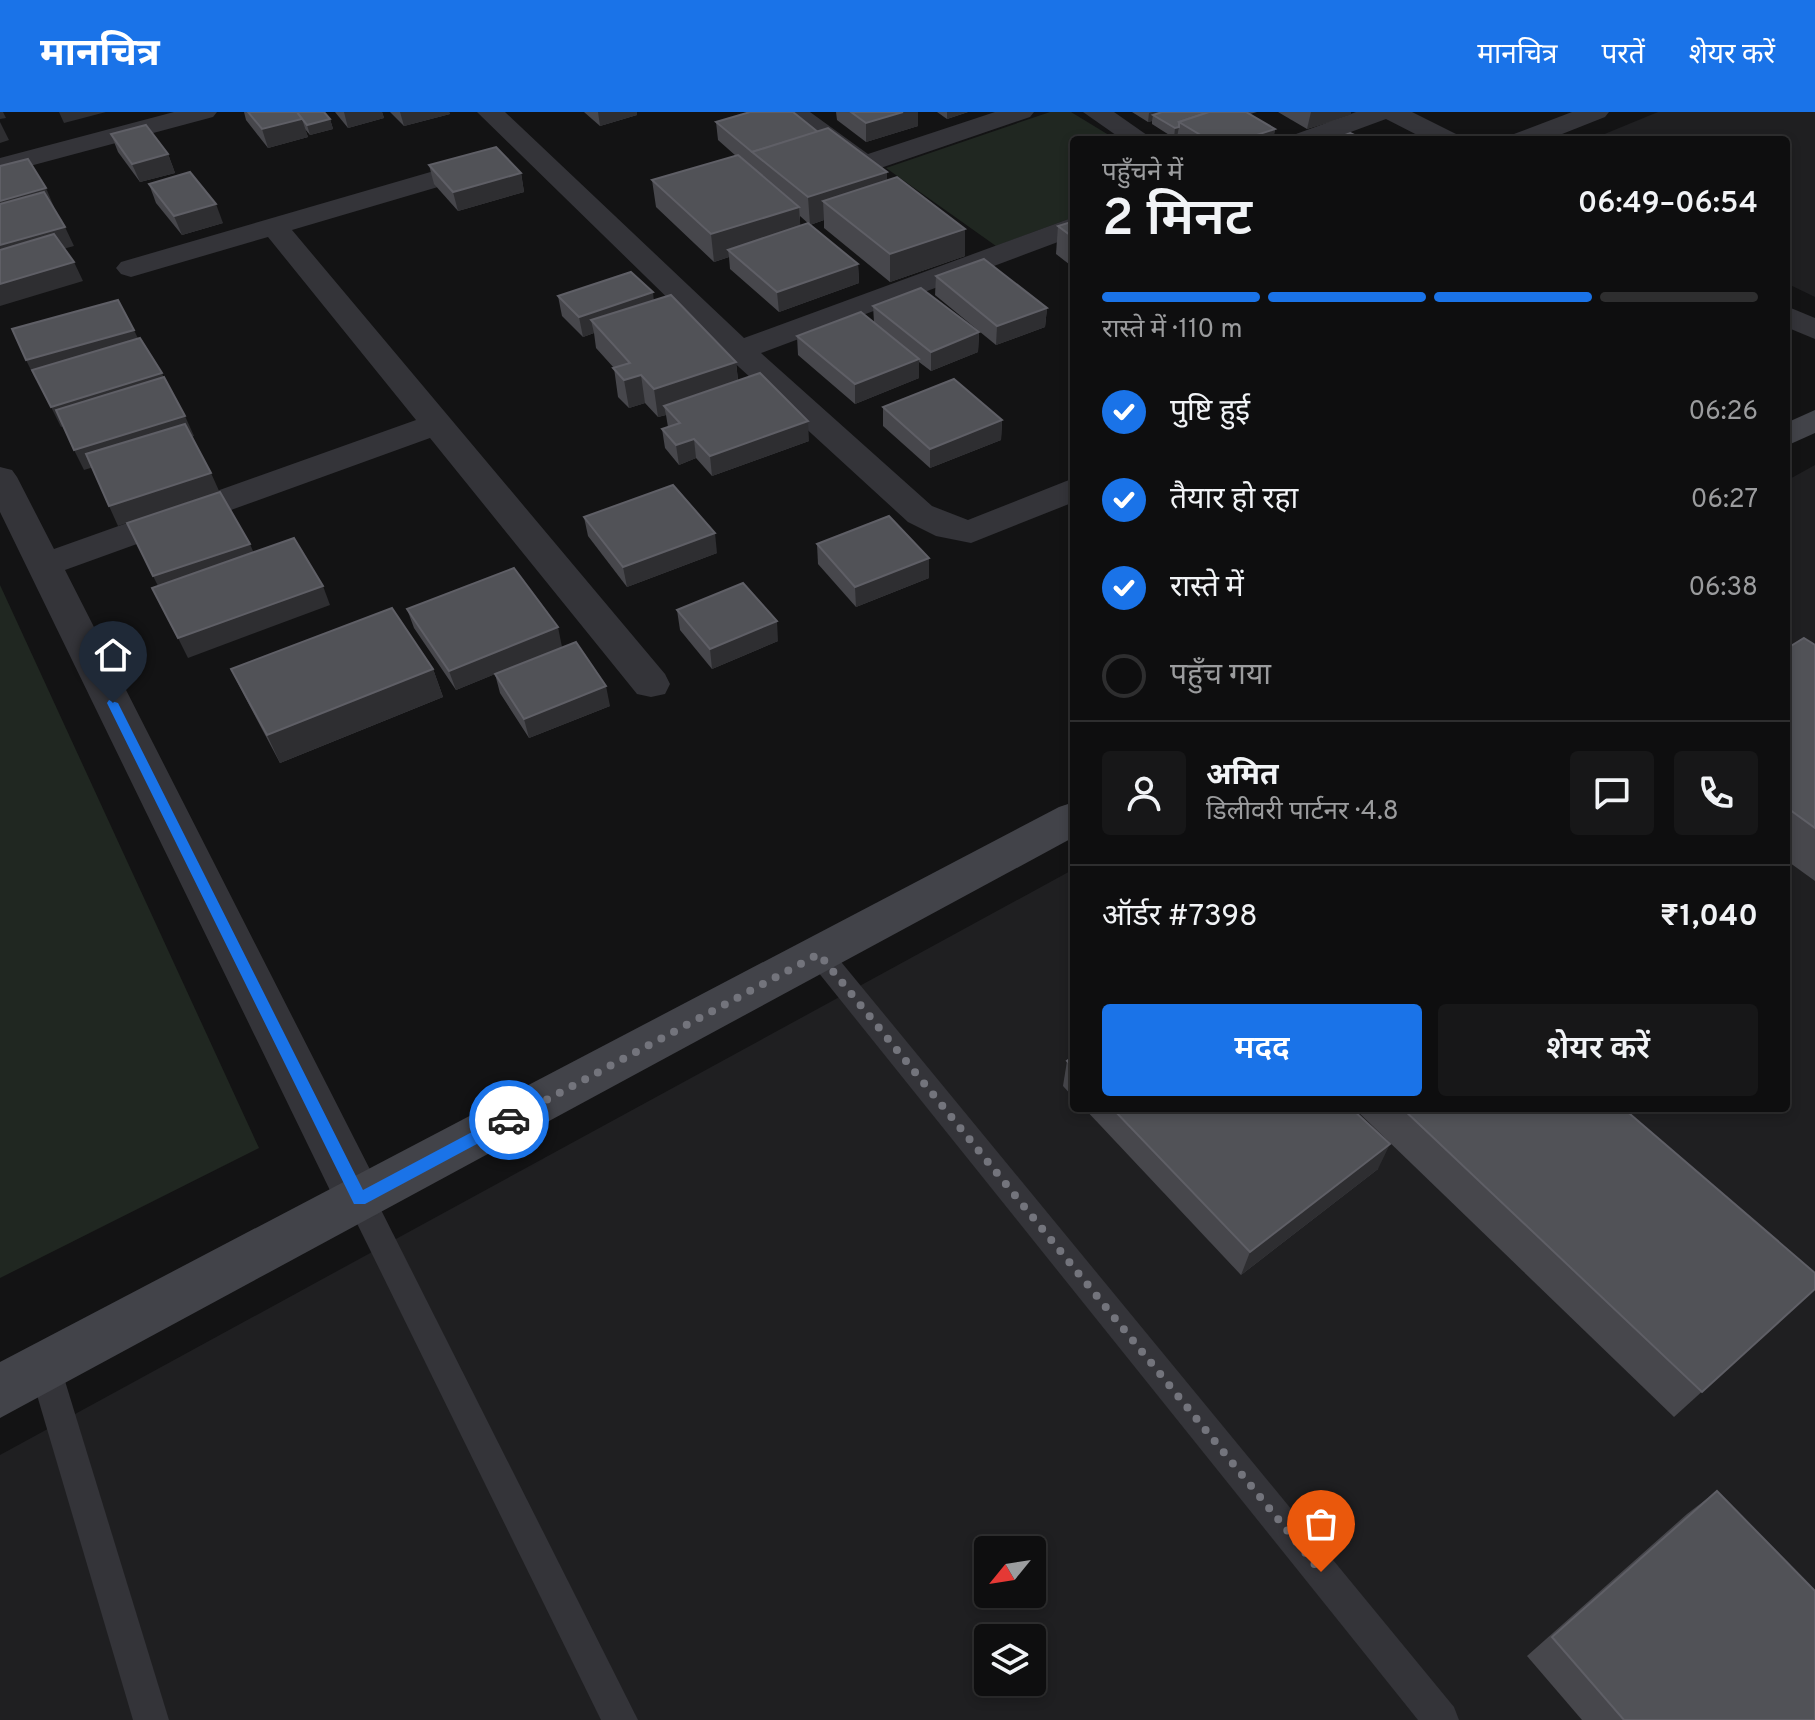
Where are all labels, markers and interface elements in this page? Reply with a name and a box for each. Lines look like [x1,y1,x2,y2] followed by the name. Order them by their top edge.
[40,31,160,80] text: मानचित्र
[1477,38,1557,74] text: मानचित्र
[1601,38,1645,74] text: परतें
[1689,38,1775,74] text: शेयर करें
[1102,157,1183,190] text: पहुँचने में
[1578,186,1758,223] text: 06:49–06:54
[1102,188,1252,254] text: 2 मिनट
[1102,314,1242,347] text: रास्ते में · 110 m
[1102,390,1146,434] icon: check
[1170,394,1250,431] text: पुष्टि हुई
[1689,396,1758,429] text: 06:26
[1102,478,1146,522] icon: check
[1170,482,1298,519] text: तैयार हो रहा
[1691,484,1758,517] text: 06:27
[1102,566,1146,610] icon: check
[1170,570,1244,607] text: रास्ते में
[1688,572,1758,605] text: 06:38
[79,621,147,703] pin
[91,633,135,677] icon: home
[1170,658,1271,695] text: पहुँच गया
[1102,751,1186,835] button: person
[1570,751,1654,835] button: chat
[1674,751,1758,835] button: phone
[1206,758,1279,795] text: अमित
[1206,796,1399,829] text: डिलीवरी पार्टनर · 4.8
[1102,899,1257,936] text: ऑर्डर #7398
[1660,899,1758,936] text: ₹1,040
[1102,1004,1422,1096] button: मदद
[1438,1004,1758,1096] button: शेयर करें
[469,1080,549,1160] courier
[487,1098,531,1142] icon: car
[1287,1490,1355,1572] pin
[1299,1502,1343,1546] icon: bag
[974,1536,1046,1608] north arrow
[974,1536,1046,1696] map controls
[974,1624,1046,1696] button: layers

